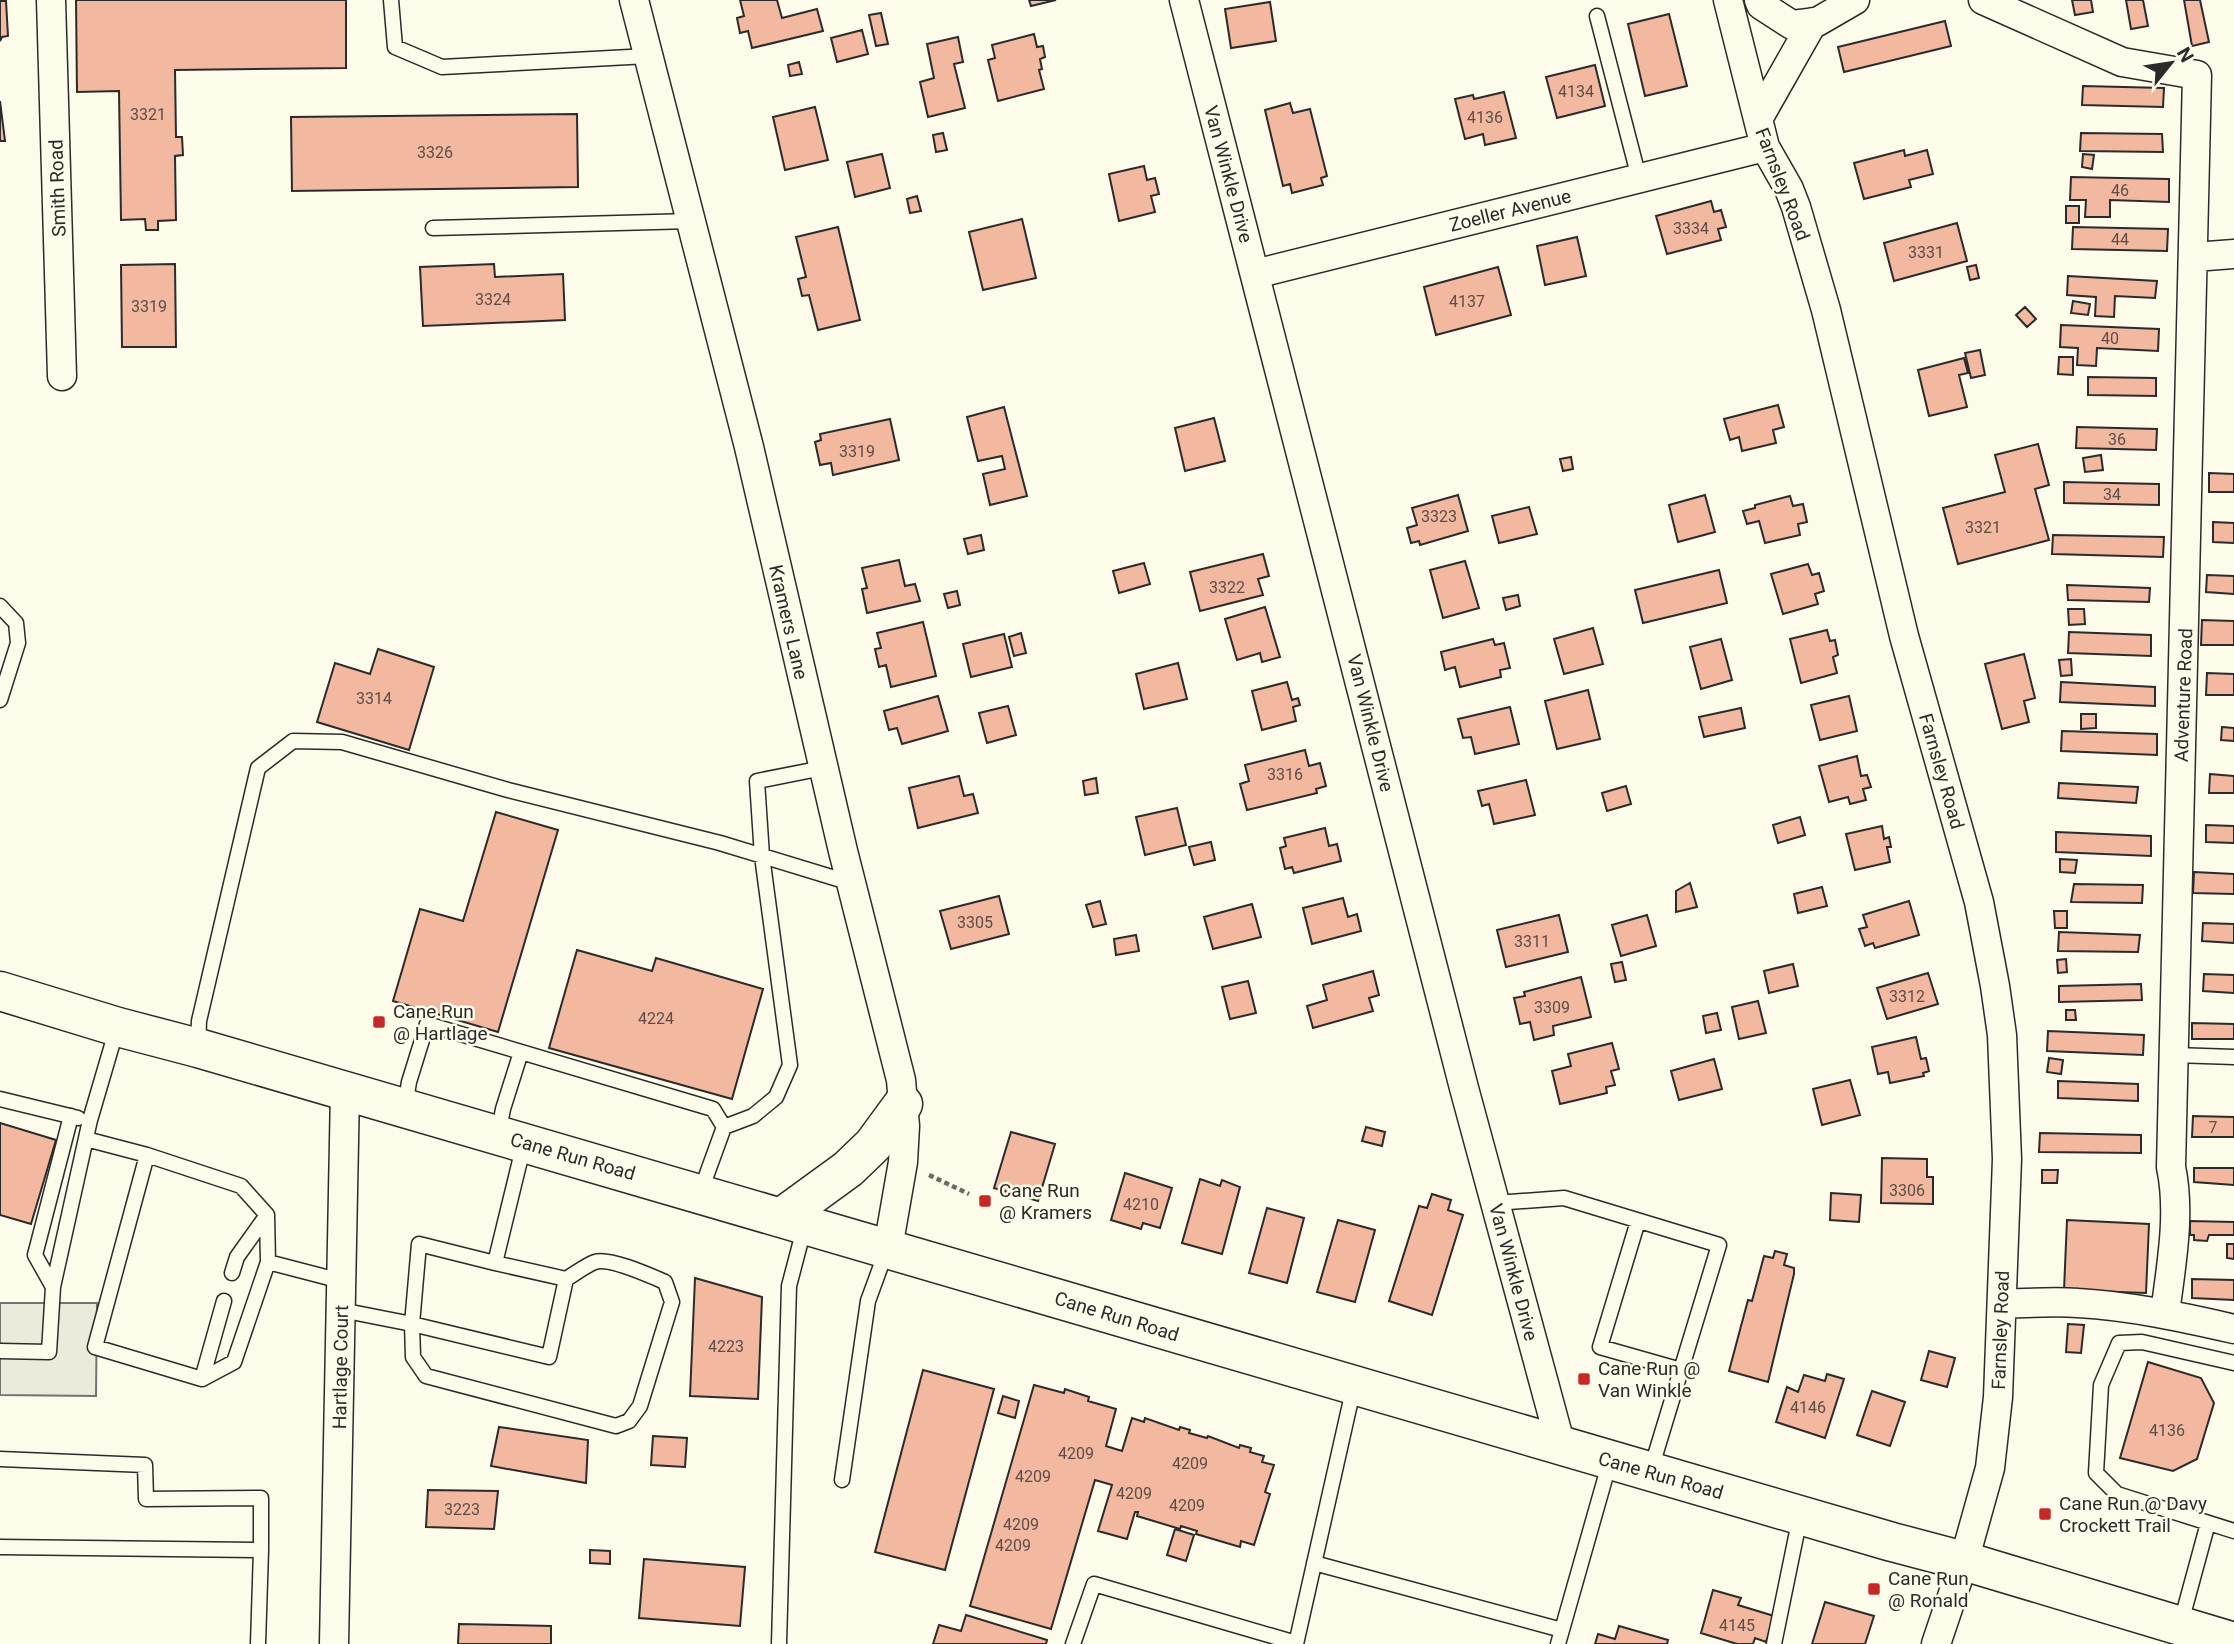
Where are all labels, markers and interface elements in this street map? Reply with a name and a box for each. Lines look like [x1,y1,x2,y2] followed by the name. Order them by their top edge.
[2136,28,2206,98] north arrow
[2172,43,2199,66] text: N
[1558,82,1594,101] house number: 4134
[1199,103,1258,245] street label: Van Winkle Drive
[130,105,166,124] house number: 3321
[1467,108,1503,127] house number: 4136
[1750,124,1815,244] street label: Farnsley Road
[44,139,71,237] street label: Smith Road
[417,143,453,162] house number: 3326
[2111,181,2129,200] house number: 46
[1447,184,1573,237] street label: Zoeller Avenue
[1673,219,1709,238] house number: 3334
[2111,230,2129,249] house number: 44
[1908,243,1944,262] house number: 3331
[475,290,511,309] house number: 3324
[1449,292,1485,311] house number: 4137
[131,297,167,316] house number: 3319
[2101,329,2119,348] house number: 40
[2108,430,2126,449] house number: 36
[839,442,875,461] house number: 3319
[2103,485,2121,504] house number: 34
[1421,507,1457,526] house number: 3323
[1965,518,2001,537] house number: 3321
[764,562,813,682] street label: Kramers Lane
[1209,578,1245,597] house number: 3322
[2170,628,2197,762] street label: Adventure Road
[1342,652,1399,794] street label: Van Winkle Drive
[356,689,392,708] house number: 3314
[1914,711,1969,832] street label: Farnsley Road
[1267,765,1303,784] house number: 3316
[957,913,993,932] house number: 3305
[1514,932,1550,951] house number: 3311
[1889,987,1925,1006] house number: 3312
[1534,998,1570,1017] house number: 3309
[393,1000,487,1045] place label: Cane Run @ Hartlage
[638,1009,674,1028] house number: 4224
[371,1014,387,1030] marker: Cane Run @ Hartlage
[2209,1118,2218,1137] house number: 7
[508,1128,638,1185] street label: Cane Run Road
[999,1179,1092,1224] place label: Cane Run @ Kramers
[1889,1181,1925,1200] house number: 3306
[977,1193,993,1209] marker: Cane Run @ Kramers
[1123,1195,1159,1214] house number: 4210
[1484,1201,1543,1343] street label: Van Winkle Drive
[1987,1270,2014,1390] street label: Farnsley Road
[1052,1287,1182,1346] street label: Cane Run Road
[328,1305,353,1429] street label: Hartlage Court
[708,1337,744,1356] house number: 4223
[1598,1357,1700,1402] place label: Cane Run @ Van Winkle
[1576,1371,1592,1387] marker: Cane Run @ Van Winkle
[1790,1398,1826,1417] house number: 4146
[2149,1421,2185,1440] house number: 4136
[1058,1444,1094,1463] house number: 4209
[1596,1447,1726,1504] street label: Cane Run Road
[1172,1454,1208,1473] house number: 4209
[1015,1467,1051,1486] house number: 4209
[1116,1484,1152,1503] house number: 4209
[2059,1492,2207,1537] place label: Cane Run @ Davy Crockett Trail
[1169,1496,1205,1515] house number: 4209
[444,1500,480,1519] house number: 3223
[2037,1506,2053,1522] marker: Cane Run @ Davy Crockett Trail
[1003,1515,1039,1534] house number: 4209
[995,1536,1031,1555] house number: 4209
[1888,1567,1969,1612] place label: Cane Run @ Ronald
[1866,1581,1882,1597] marker: Cane Run @ Ronald
[1719,1616,1755,1635] house number: 4145

